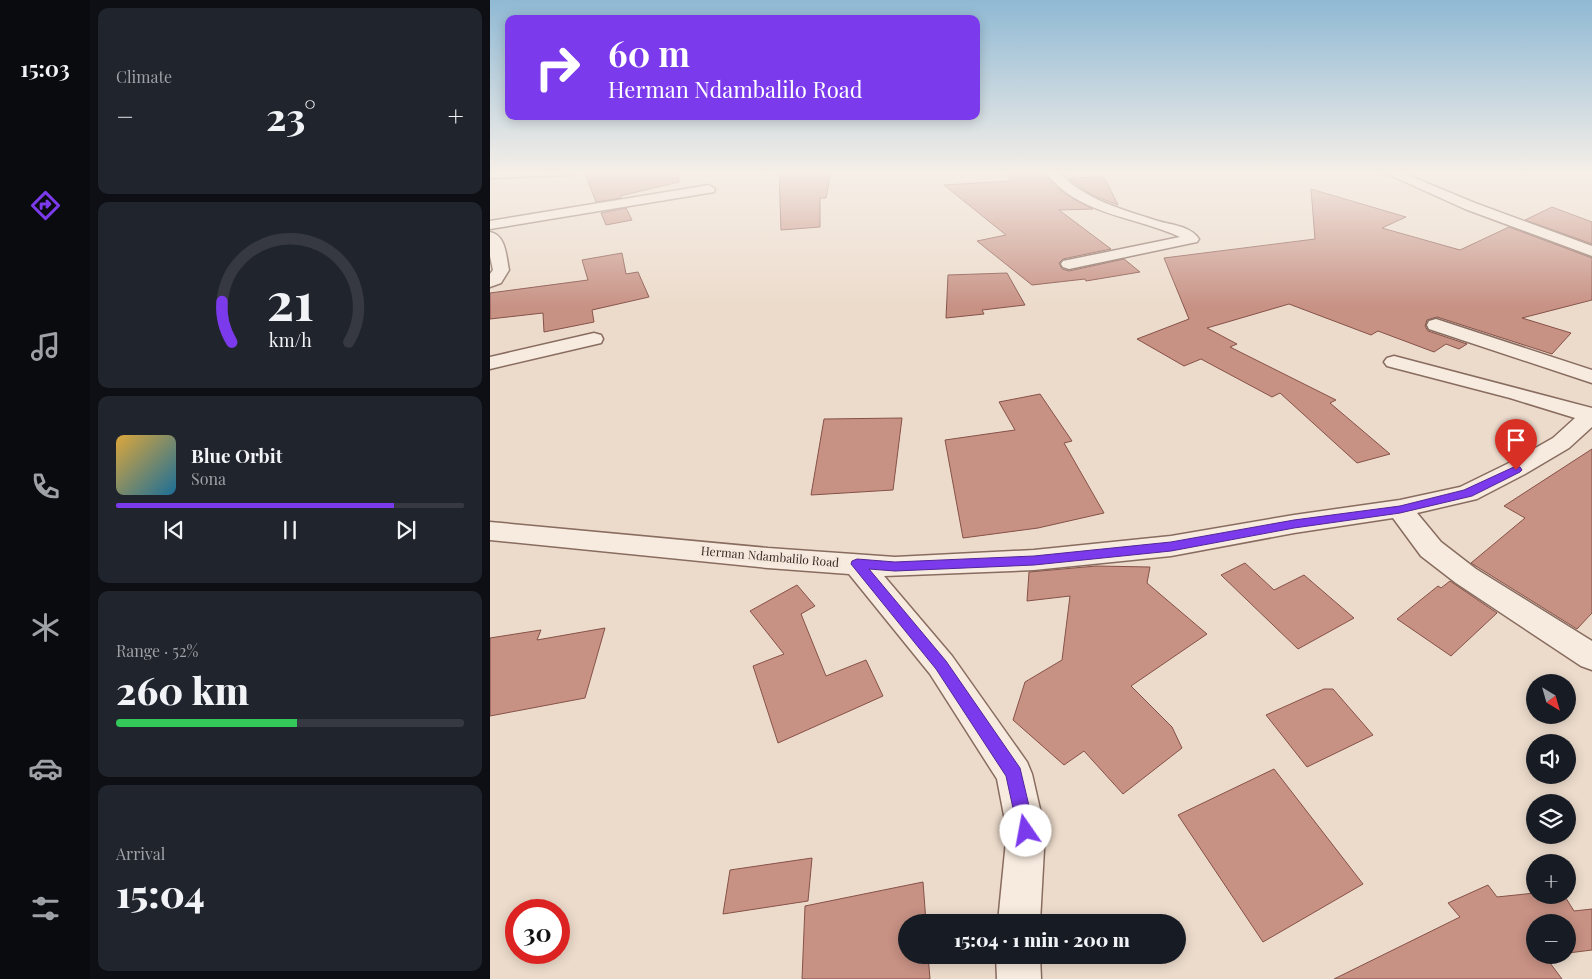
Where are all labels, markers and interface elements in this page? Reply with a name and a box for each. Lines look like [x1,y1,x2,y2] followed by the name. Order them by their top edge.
[608,29,690,76] text: 60 m
[525,35,590,100] icon: right
[20,53,70,83] text: 15:03
[116,66,172,87] text: Climate
[608,74,862,104] text: Herman Ndambalilo Road
[266,90,316,141] text: 23°
[116,97,134,134] text: −
[448,97,464,134] text: +
[28,188,63,223] icon: directions
[266,265,314,334] text: 21
[269,328,312,351] text: km/h
[28,329,63,364] icon: music
[1495,419,1537,470] pin
[1502,426,1530,454] icon: arrive
[191,442,282,468] text: Blue Orbit
[191,468,226,489] text: Sona
[28,469,63,504] icon: phone
[160,516,188,544] icon: previous
[276,516,304,544] icon: pause
[392,516,420,544] icon: next
[700,542,840,570] street label: Herman Ndambalilo Road
[28,610,63,645] icon: climate
[116,640,198,661] text: Range · 52%
[116,664,249,715] text: 260 km
[1526,674,1576,724] north arrow
[1526,674,1576,964] map controls
[1526,734,1576,784] button: sound
[28,751,63,786] icon: car
[1526,794,1576,844] button: layers
[999,804,1051,856] position arrow
[116,843,165,864] text: Arrival
[1526,854,1576,904] button: +
[116,867,205,918] text: 15:04
[28,891,63,926] icon: filters
[505,899,570,964] speed limit sign: 30
[1526,914,1576,964] button: −
[954,926,1130,952] text: 15:04 · 1 min · 200 m

